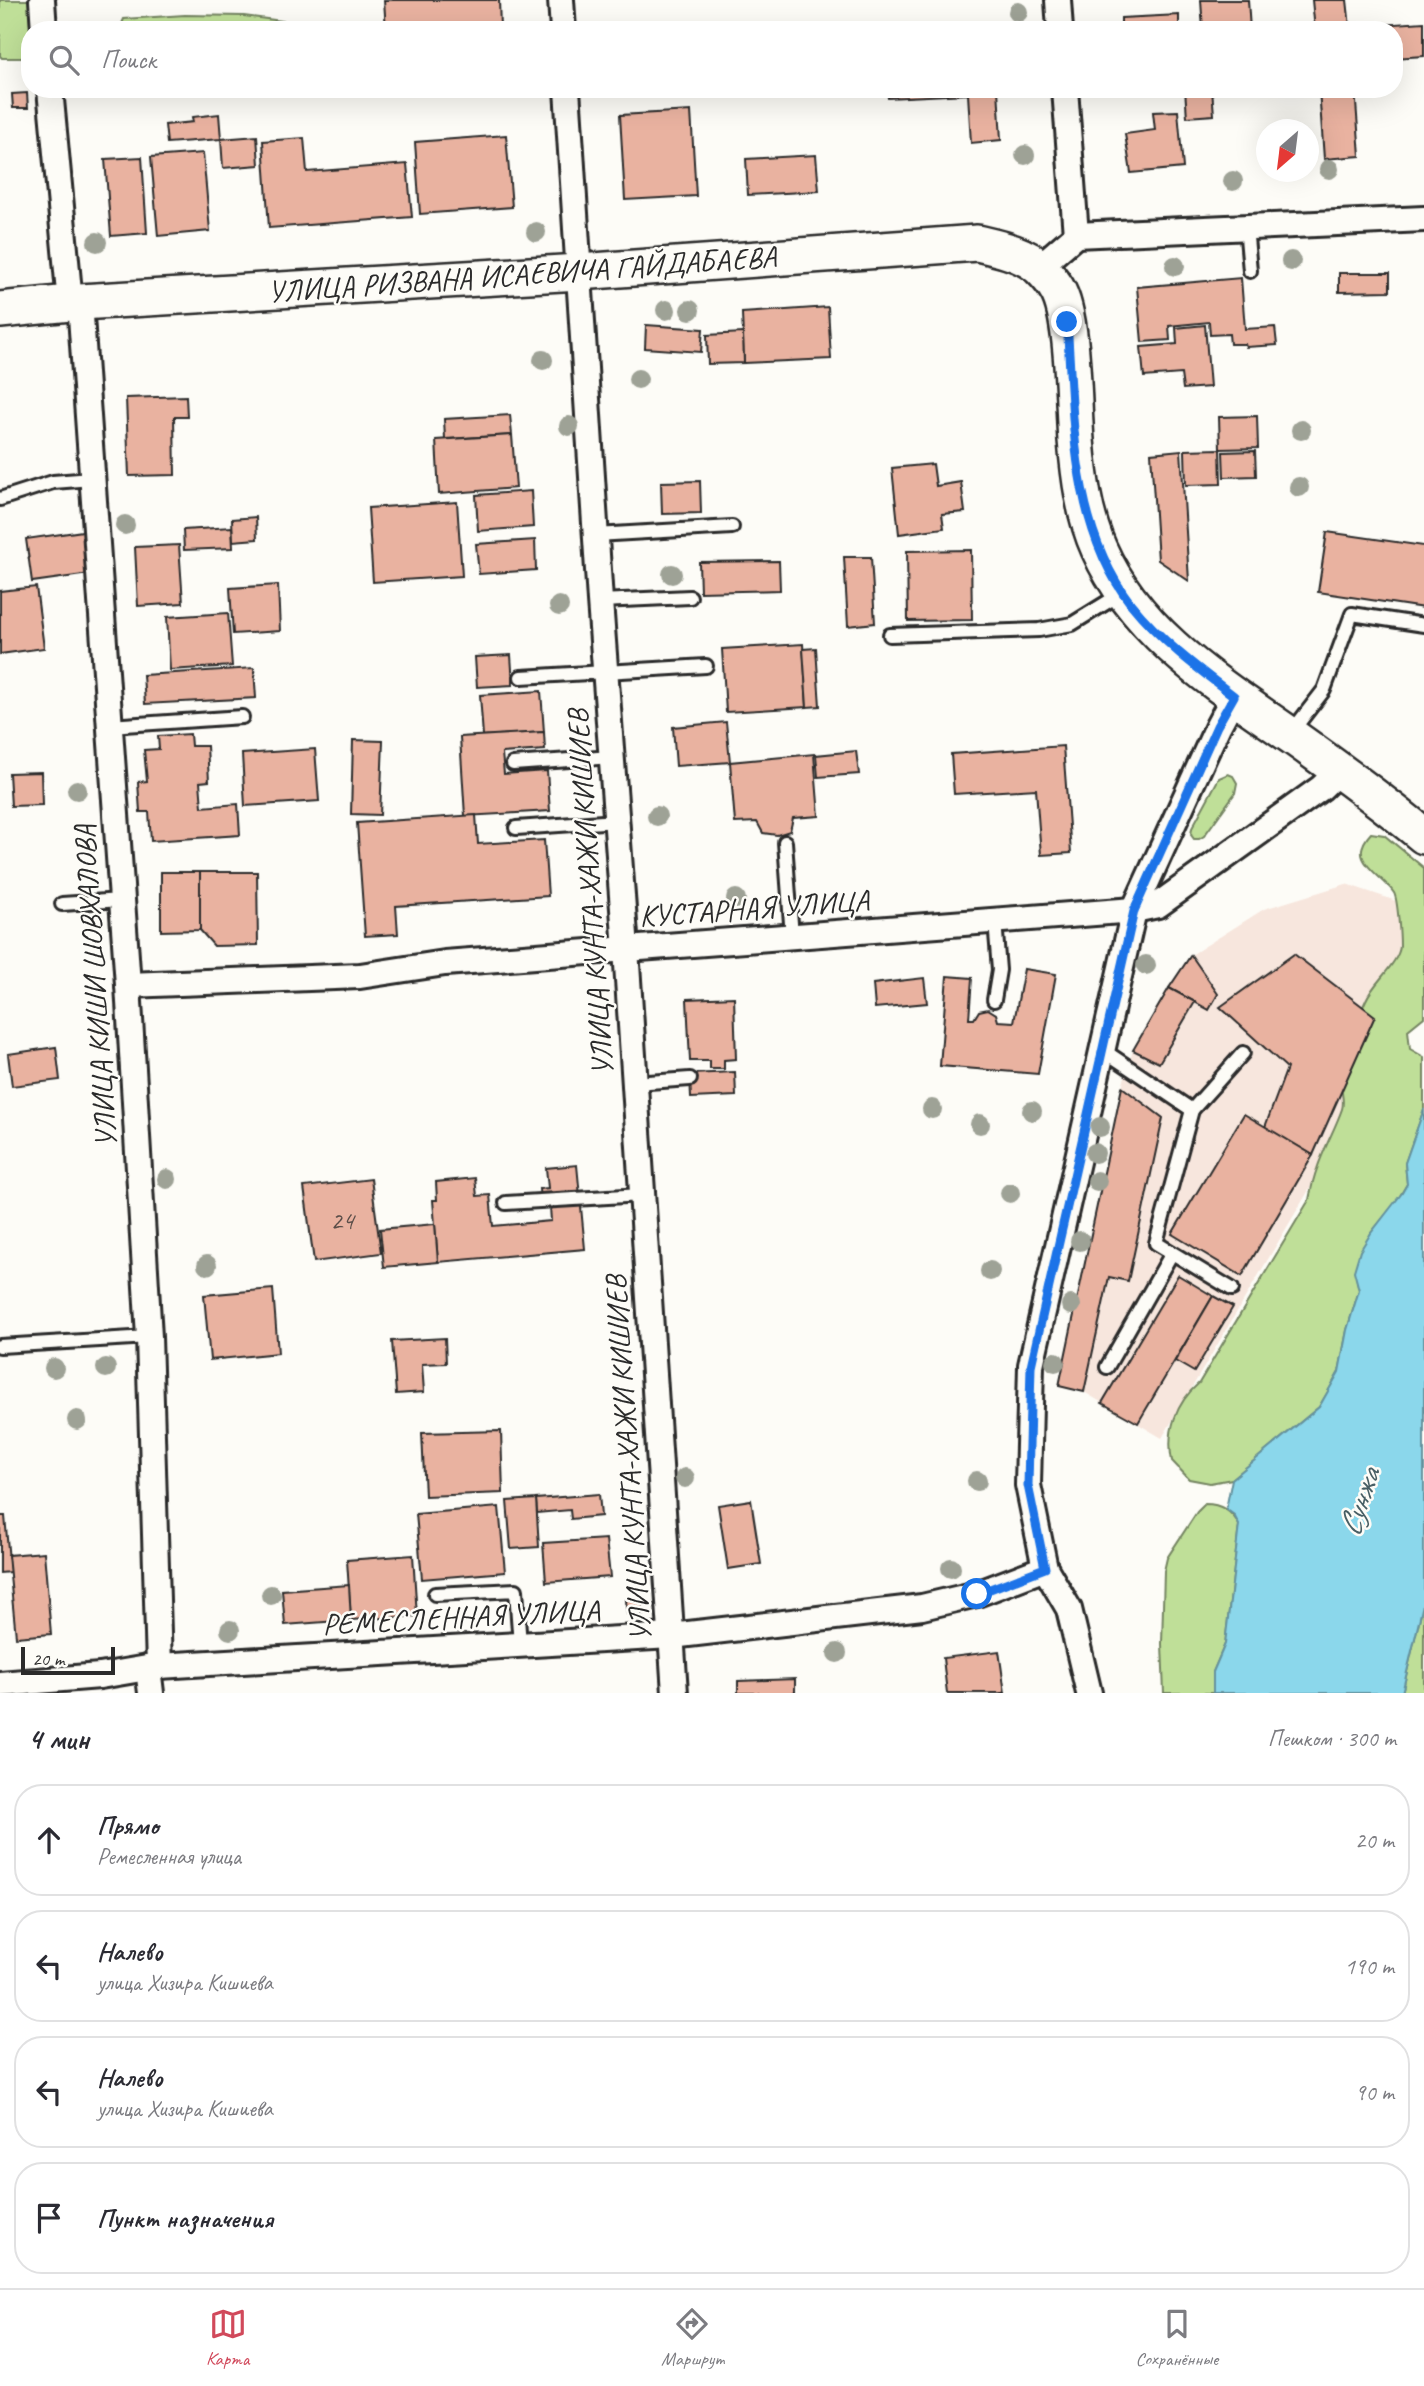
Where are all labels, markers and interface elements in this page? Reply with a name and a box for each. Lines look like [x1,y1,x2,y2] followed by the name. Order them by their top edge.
[21,21,1403,98] search box
[45,41,83,79] icon: search
[101,43,156,76] text: Поиск
[1256,119,1319,182] north arrow
[267,237,779,311] street label: УЛИЦА РИЗВАНА ИСАЕВИЧА ГАЙДАБАЕВА
[1051,306,1082,337] route end
[558,705,622,1077] street label: УЛИЦА КУНТА-ХАЖИ КИШИЕВ
[65,822,125,1149] street label: УЛИЦА КИШИ ШОВХАЛОВА
[638,881,872,935] street label: КУСТАРНАЯ УЛИЦА
[330,1204,356,1237] house number: 24
[596,1271,660,1643] street label: УЛИЦА КУНТА-ХАЖИ КИШИЕВ
[1328,1460,1391,1541] water label: Сунжа
[961,1578,992,1609] route start
[321,1591,602,1643] street label: РЕМЕСЛЕННАЯ УЛИЦА
[21,1644,116,1676] scale bar
[32,1647,64,1671] text: 20 m
[28,1720,89,1758] text: 4 мин
[1268,1724,1396,1753] text: Пешком · 300 m
[97,1809,159,1842] text: Прямо
[30,1821,68,1859] icon: ahead
[1355,1826,1394,1855] text: 20 m
[97,1842,241,1871] text: Ремесленная улица
[97,1935,163,1968] text: Налево
[30,1947,68,1985] icon: left
[1345,1952,1394,1981] text: 190 m
[97,1968,273,1997] text: улица Хизира Кишиева
[97,2061,163,2094] text: Налево
[30,2073,68,2111] icon: left
[1355,2078,1394,2107] text: 90 m
[97,2094,273,2123] text: улица Хизира Кишиева
[30,2199,68,2237] icon: arrive
[97,2202,273,2235] text: Пункт назначения
[206,2305,249,2371] tab: Карта
[661,2305,724,2371] tab: Маршрут
[1136,2305,1218,2371] tab: Сохранённые

